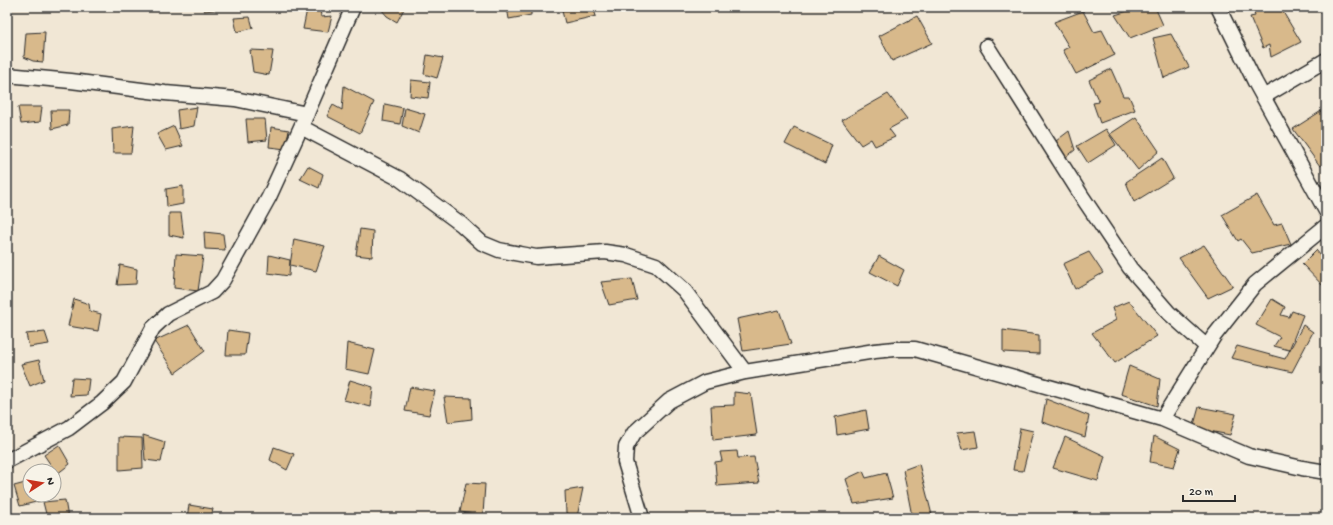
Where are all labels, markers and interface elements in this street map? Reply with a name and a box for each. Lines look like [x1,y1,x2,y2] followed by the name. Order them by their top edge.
[22,463,62,503] north arrow
[43,477,56,486] text: N
[1183,477,1235,503] scale bar
[1189,486,1214,500] text: 20 m

